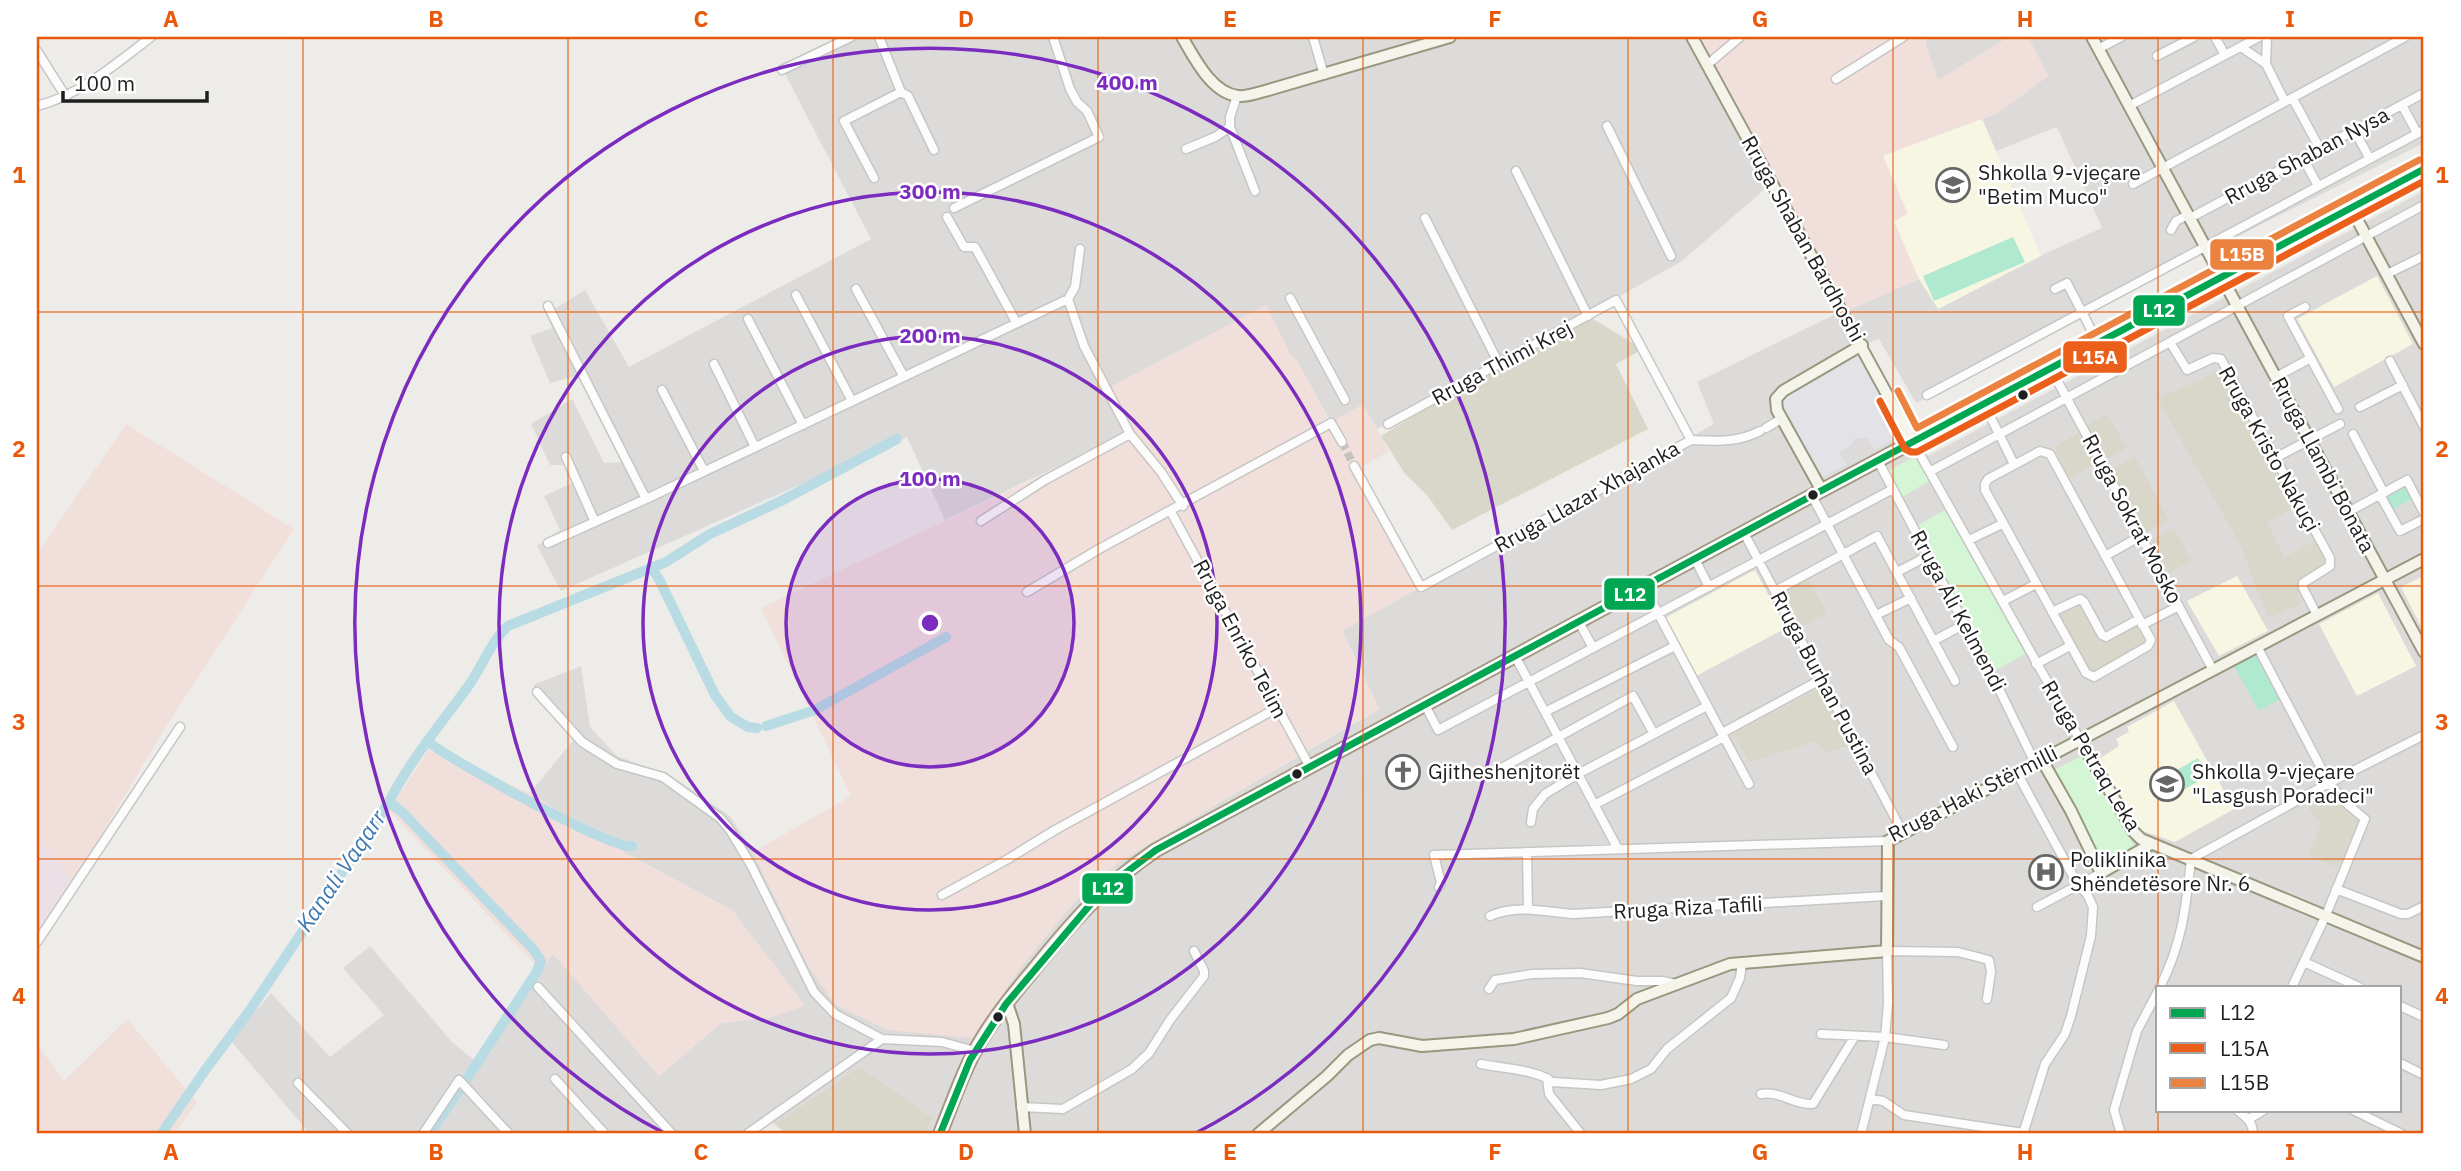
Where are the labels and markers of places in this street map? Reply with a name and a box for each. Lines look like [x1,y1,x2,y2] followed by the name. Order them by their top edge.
[1978,158,2141,210] place label: Shkolla 9-vjeçare "Betim Muco"
[1934,166,1972,204] school or university icon: Shkolla 9-vjeçare "Betim Muco"
[2016,388,2030,402] unlabelled marker
[1806,488,1820,502] unlabelled marker
[918,611,942,635] centre of rings
[1384,753,1422,791] church icon: Gjitheshenjtorët
[1428,757,1580,785] place label: Gjitheshenjtorët
[2192,757,2374,809] place label: Shkolla 9-vjeçare "Lasgush Poradeci"
[2148,765,2186,803] school or university icon: Shkolla 9-vjeçare "Lasgush Poradeci"
[1290,767,1304,781] unlabelled marker
[2070,845,2250,897] place label: Poliklinika Shëndetësore Nr. 6
[2027,853,2065,891] hospital icon: Poliklinika Shëndetësore Nr. 6
[991,1010,1005,1024] unlabelled marker

